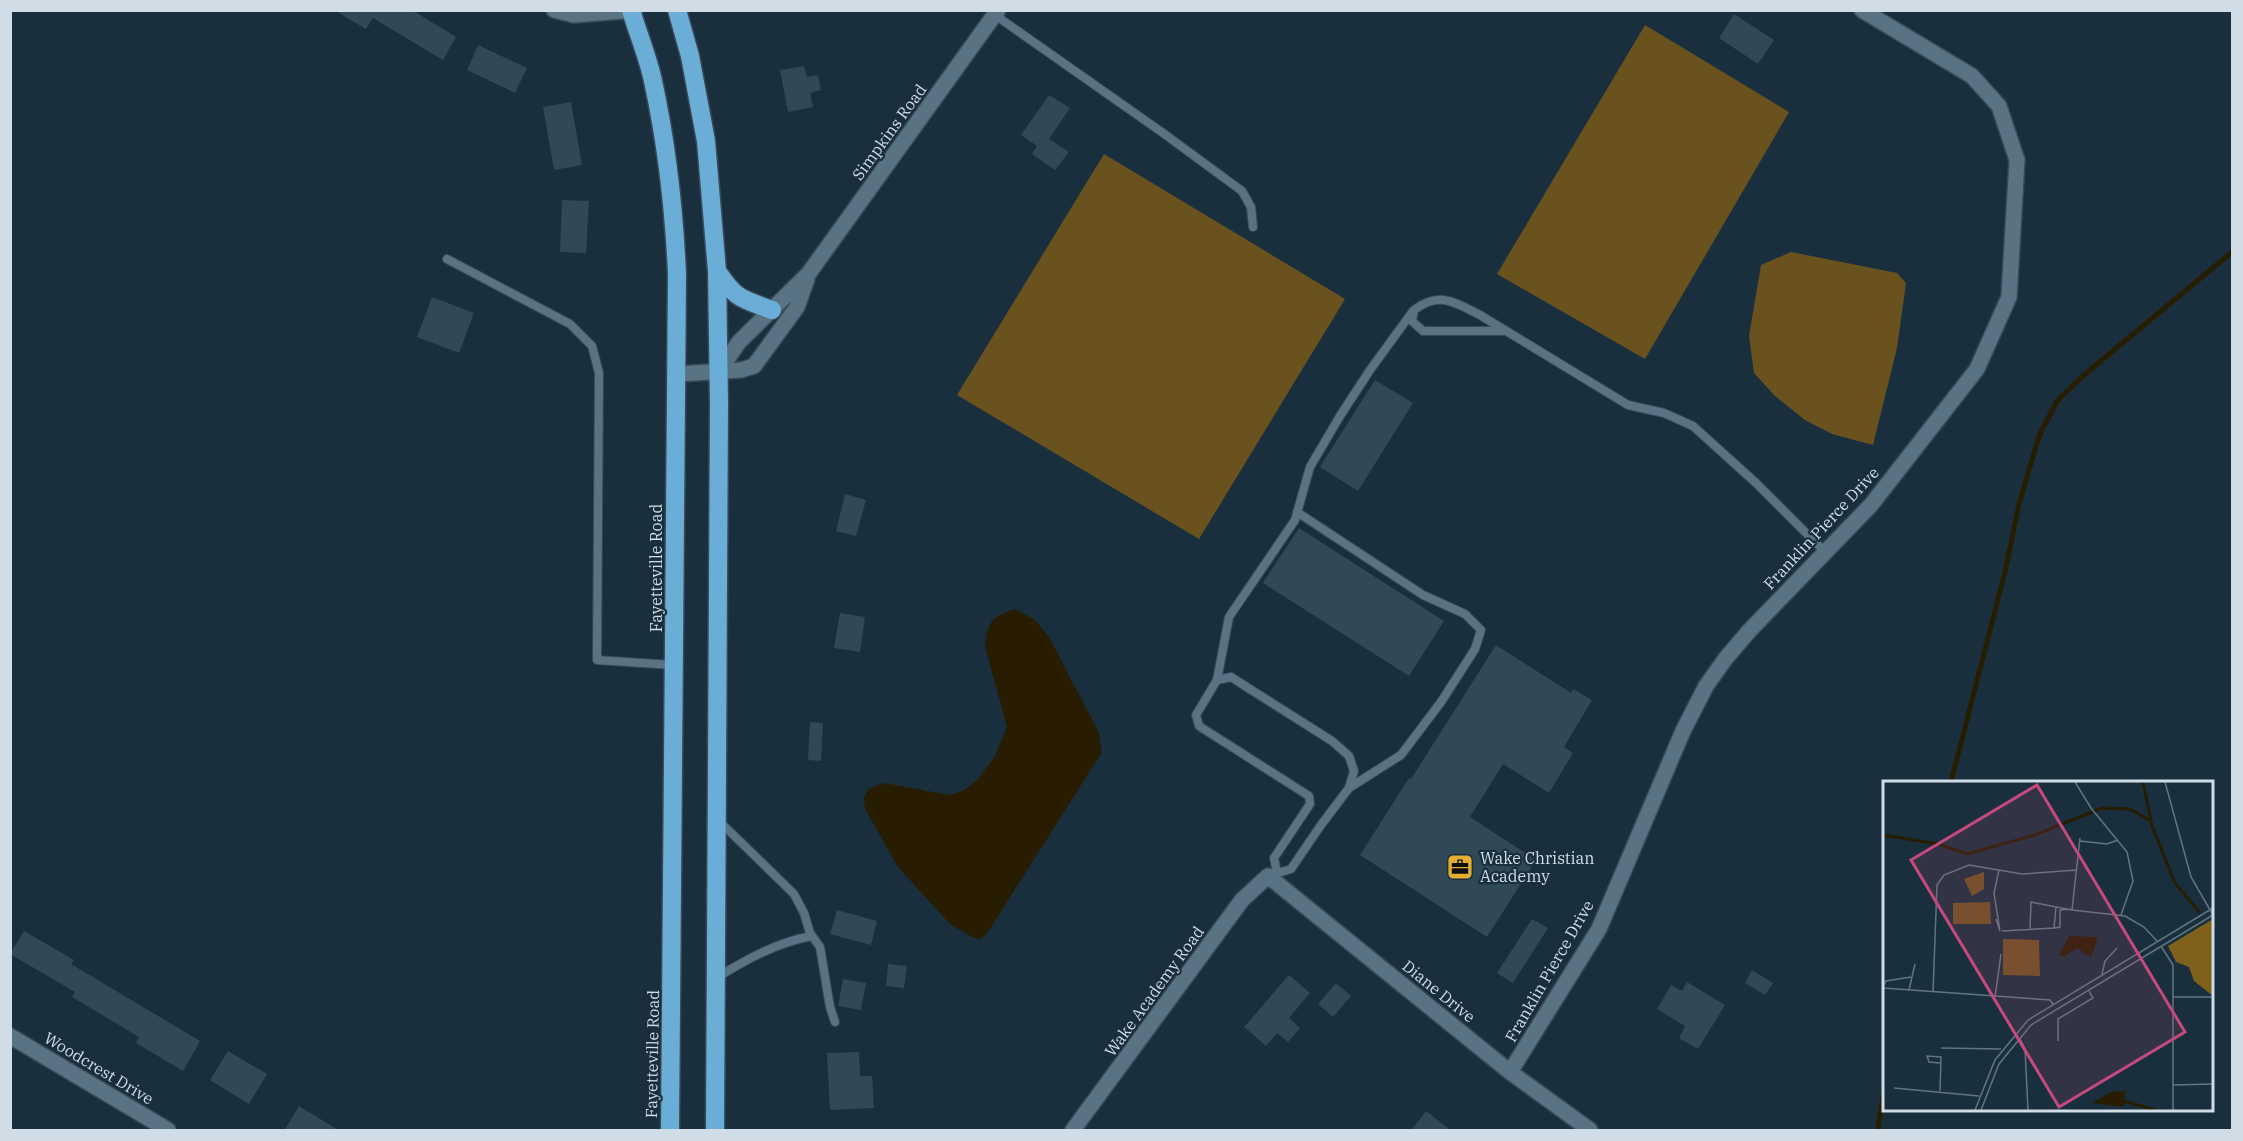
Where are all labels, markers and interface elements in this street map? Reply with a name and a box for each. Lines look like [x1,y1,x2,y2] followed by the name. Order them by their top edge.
[847,80,931,184] street label: Simpkins Road
[1759,463,1883,593] street label: Franklin Pierce Drive
[646,504,666,632] street label: Fayetteville Road
[1883,781,2213,1111] inset map
[1480,848,1595,886] place label: Wake Christian Academy
[1445,852,1475,882] office icon: Wake Christian Academy
[1500,897,1598,1045] street label: Franklin Pierce Drive
[1100,922,1208,1060] street label: Wake Academy Road
[1399,956,1479,1026] street label: Diane Drive
[641,989,663,1118] street label: Fayetteville Road
[41,1027,157,1109] street label: Woodcrest Drive

